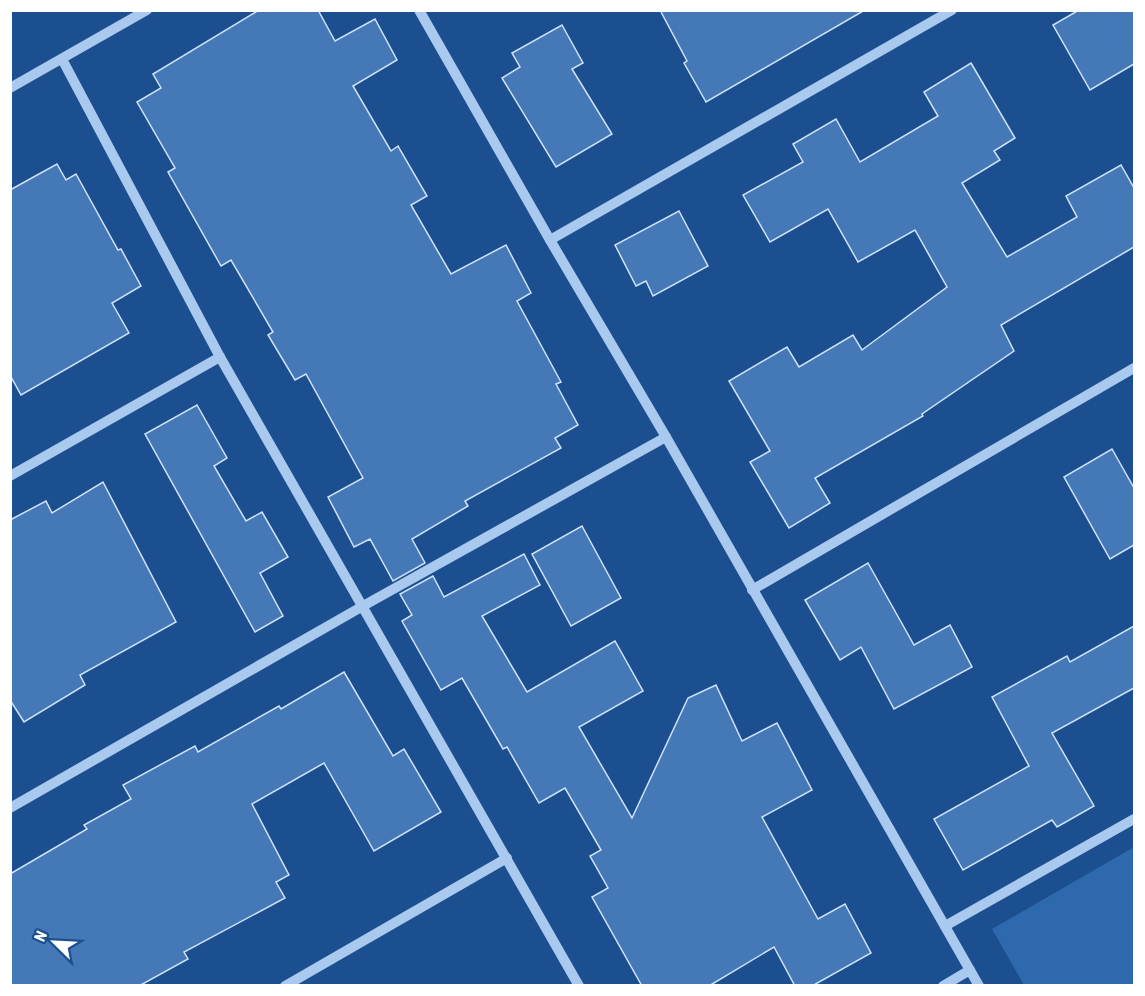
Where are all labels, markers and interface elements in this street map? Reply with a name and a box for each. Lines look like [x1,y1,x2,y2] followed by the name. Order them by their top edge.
[24,912,84,972] north arrow
[30,928,50,944] text: N

